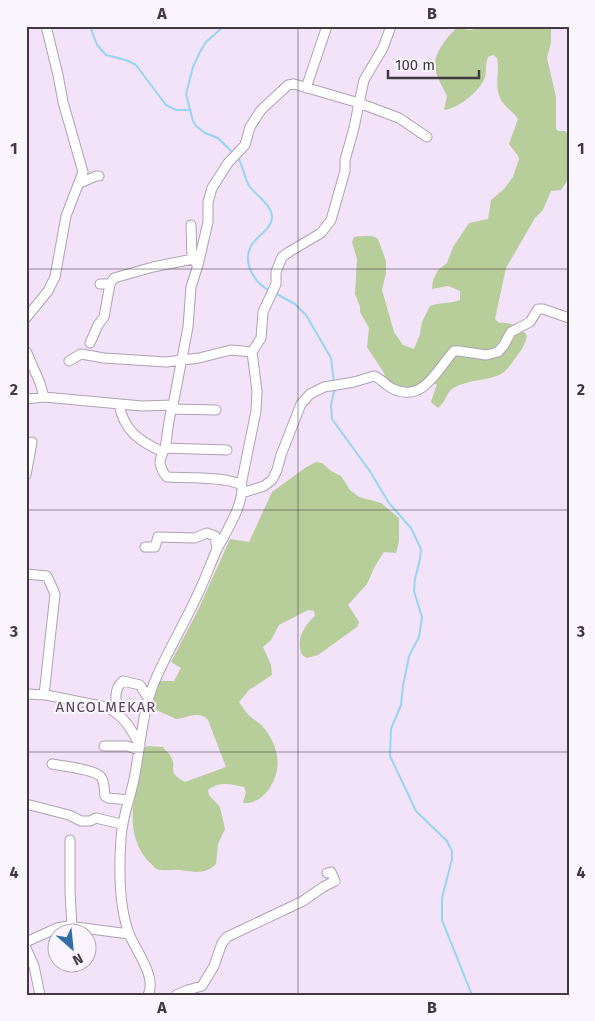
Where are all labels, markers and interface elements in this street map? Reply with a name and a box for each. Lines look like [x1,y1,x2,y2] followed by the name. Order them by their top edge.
[156,4,167,23] text: A
[427,4,437,23] text: B
[388,48,479,80] scale bar
[395,56,435,74] text: 100 m
[10,139,18,158] text: 1
[577,139,585,158] text: 1
[10,380,18,399] text: 2
[577,380,585,399] text: 2
[9,622,18,641] text: 3
[576,622,585,641] text: 3
[56,698,156,716] district label: ANCOLMEKAR
[9,863,19,882] text: 4
[576,863,586,882] text: 4
[48,924,98,974] north arrow
[70,949,86,969] text: N
[156,998,167,1017] text: A
[427,998,437,1017] text: B

